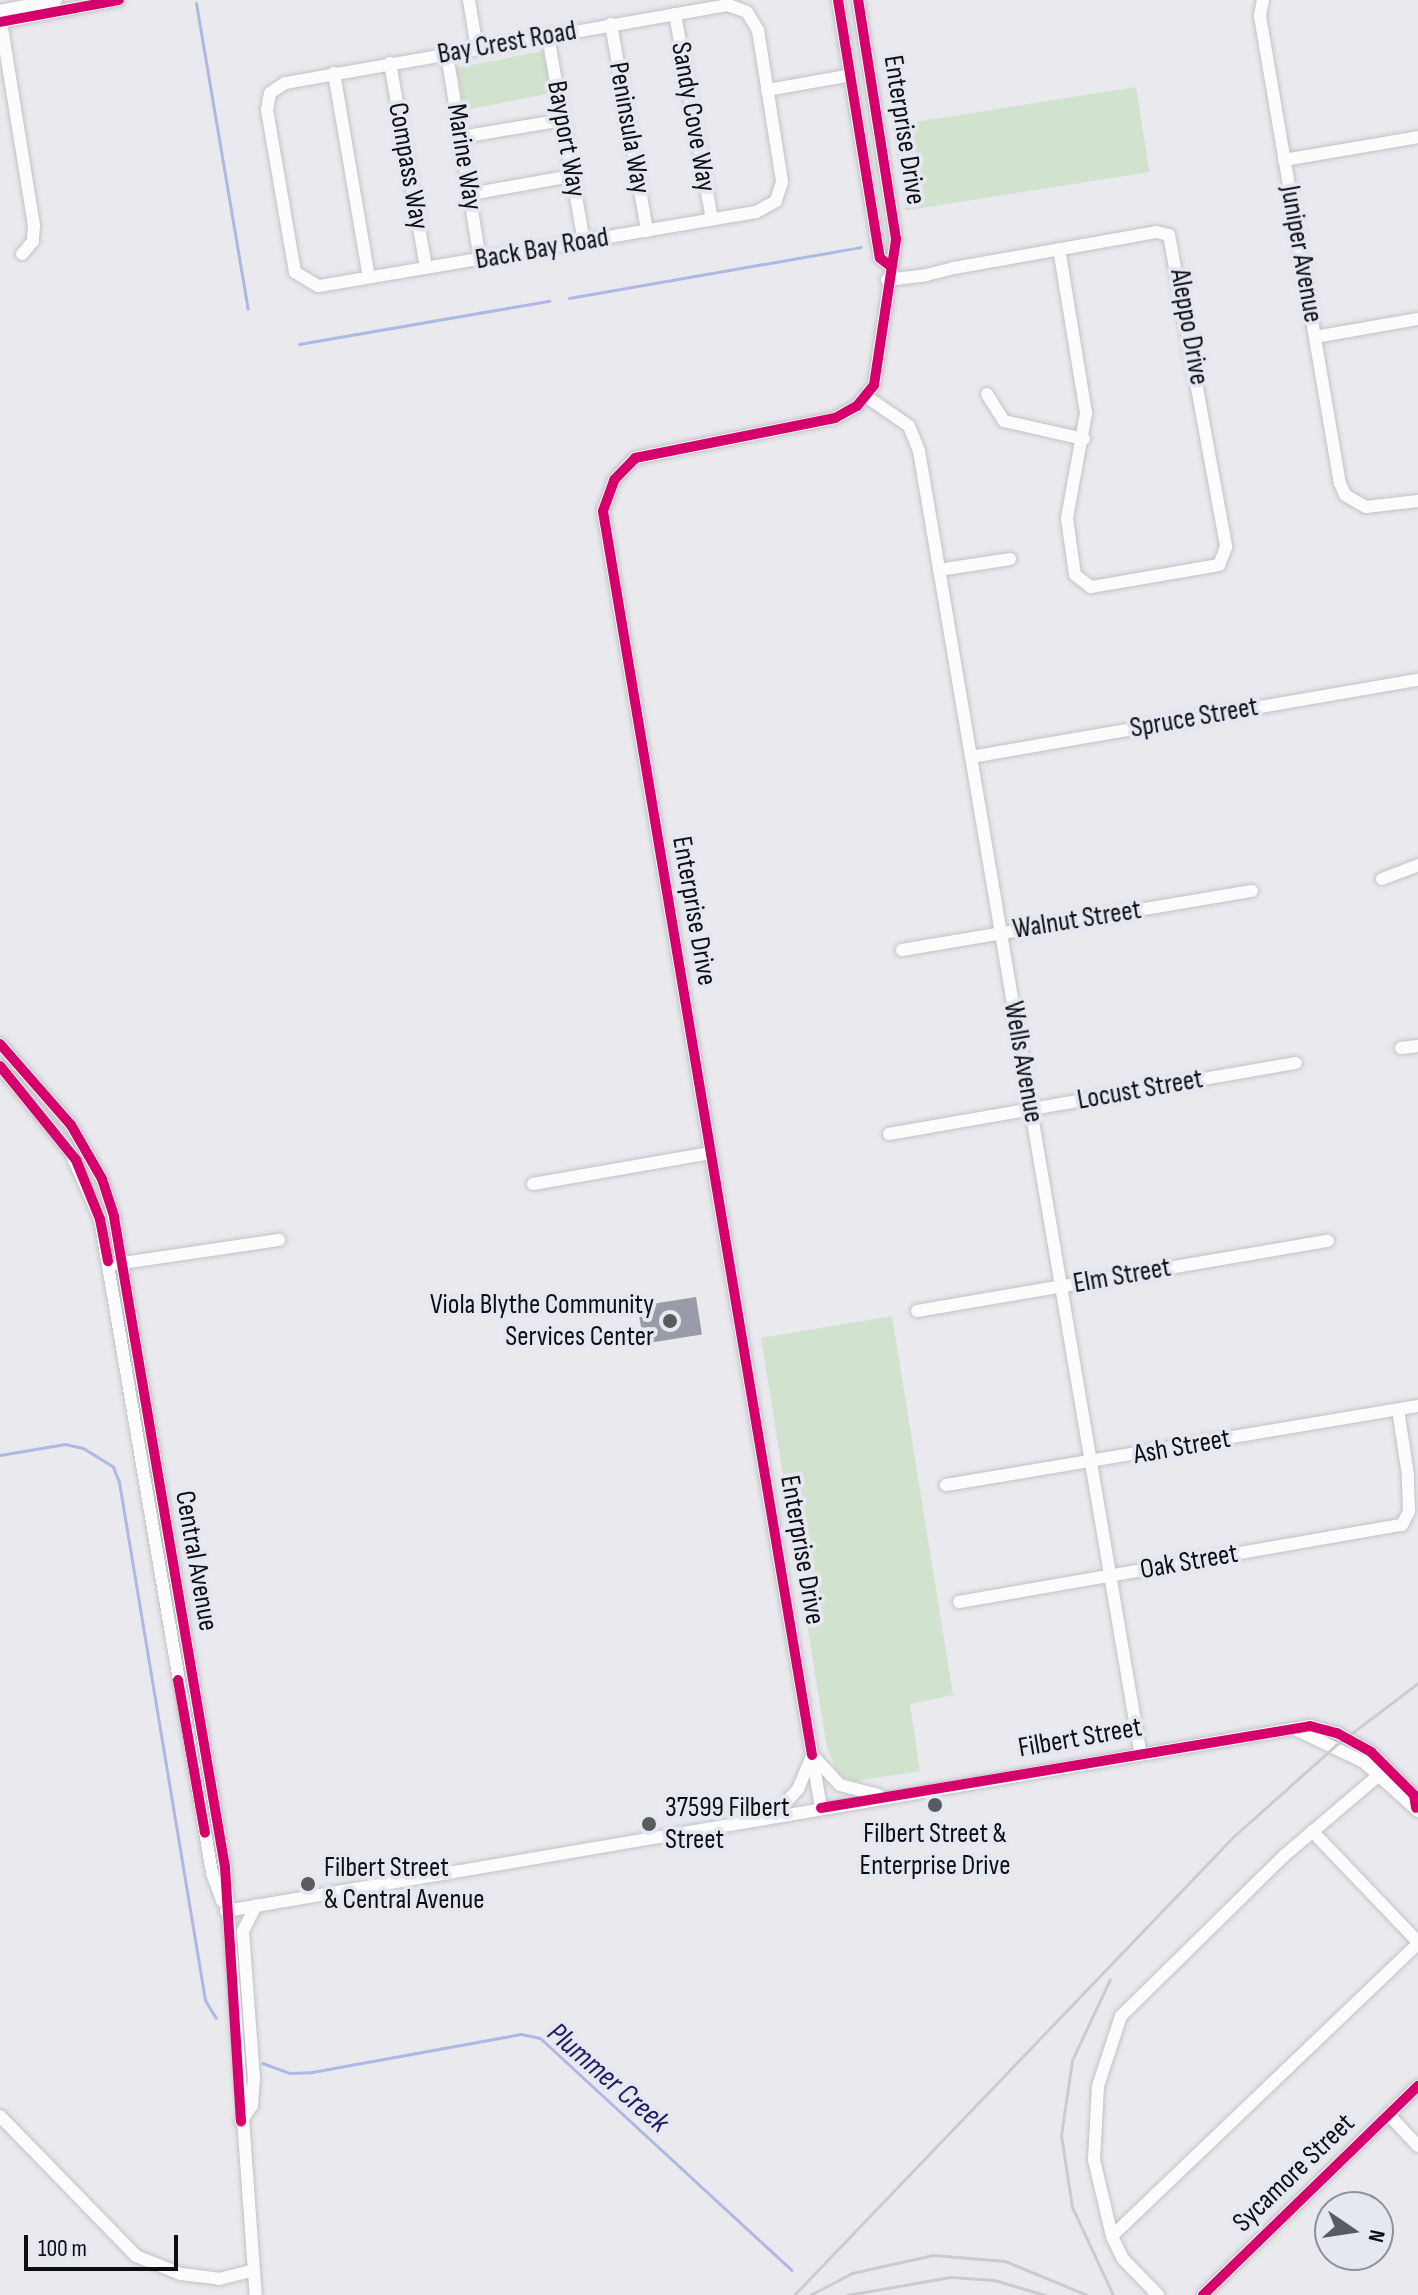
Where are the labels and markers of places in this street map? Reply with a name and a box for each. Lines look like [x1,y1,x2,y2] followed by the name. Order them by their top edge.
[430,1288,654,1354] place label: Viola Blythe Community Services Center
[661,1312,679,1330] marker: Viola Blythe Community Services Center
[665,1791,790,1857] place label: 37599 Filbert Street
[926,1796,944,1814] marker: Filbert Street & Enterprise Drive
[640,1815,658,1833] marker: 37599 Filbert Street
[860,1817,1010,1883] place label: Filbert Street & Enterprise Drive
[324,1851,484,1917] place label: Filbert Street & Central Avenue
[299,1875,317,1893] marker: Filbert Street & Central Avenue

